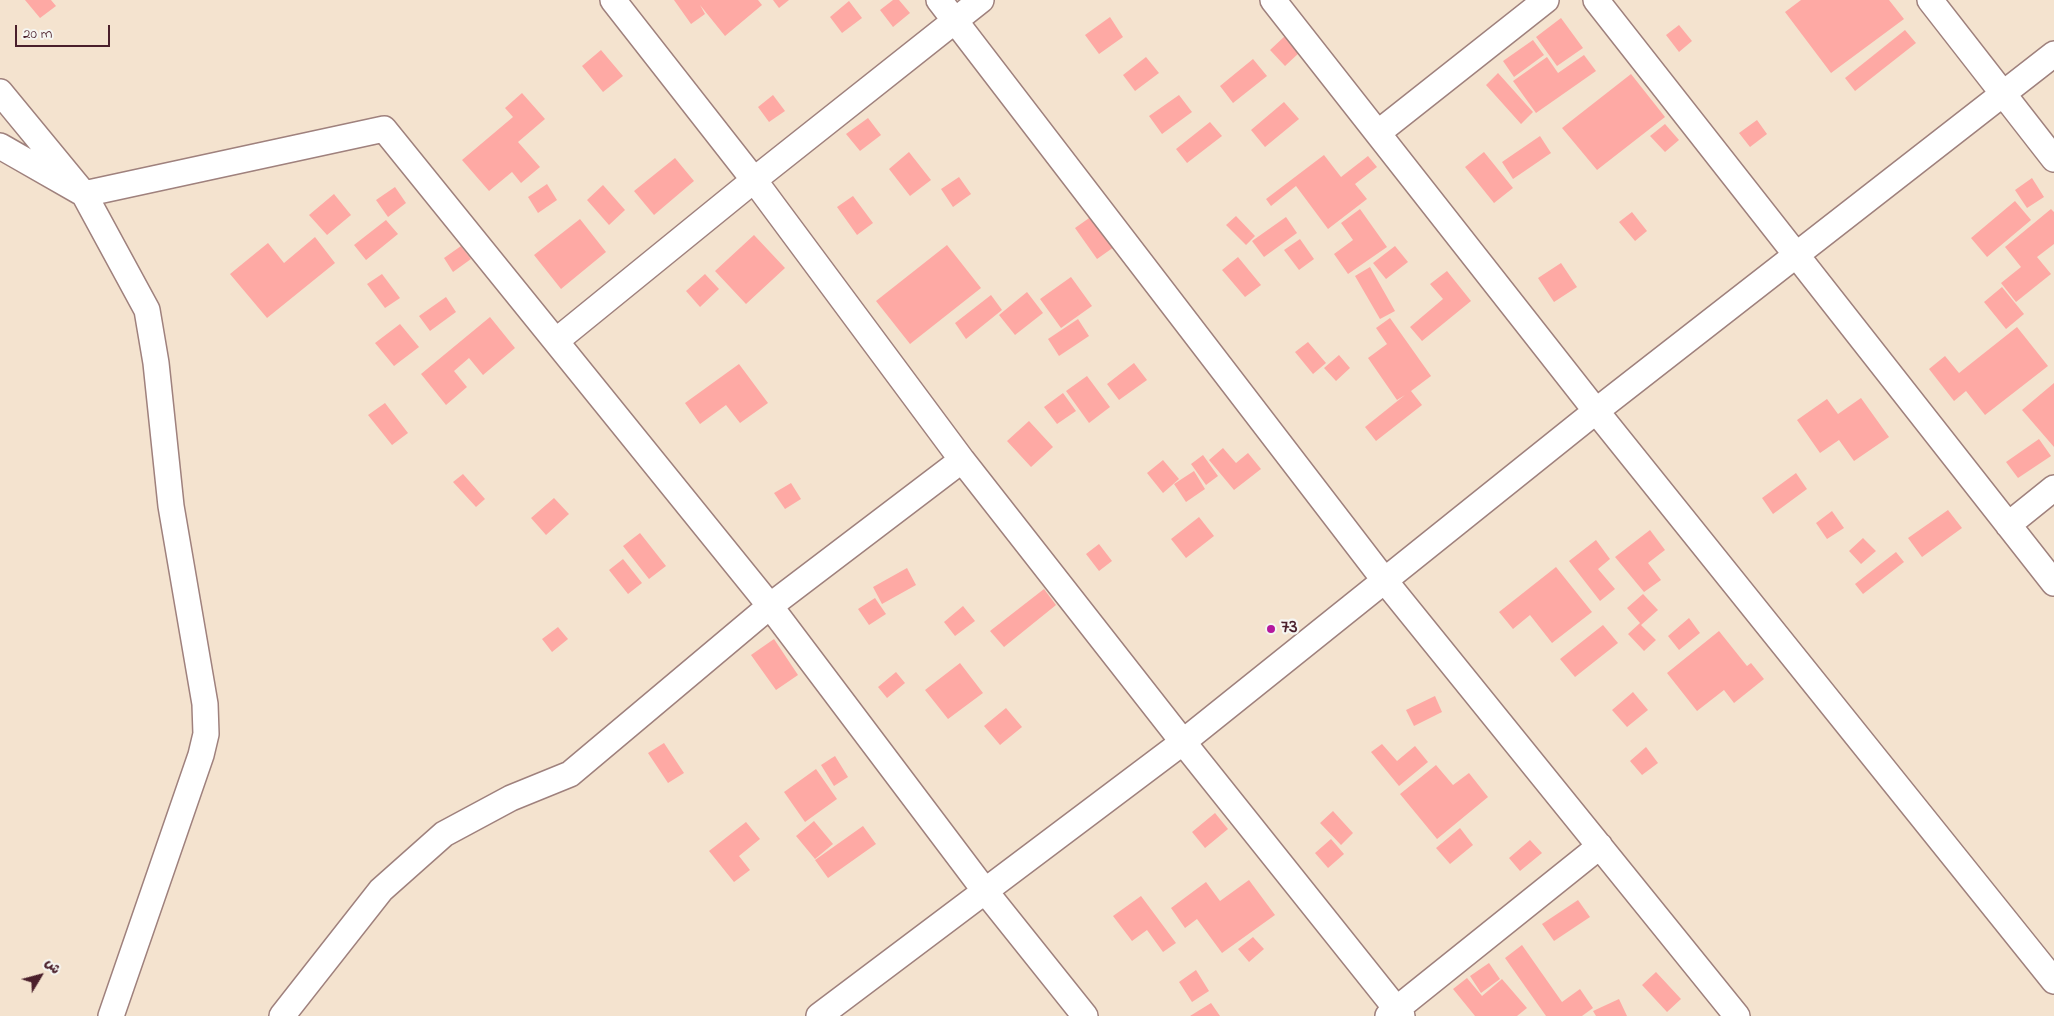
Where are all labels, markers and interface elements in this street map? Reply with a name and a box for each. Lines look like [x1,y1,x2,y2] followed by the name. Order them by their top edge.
[18,15,112,47] scale bar
[23,23,52,45] text: 20 m
[1281,617,1297,641] place label: 73
[1265,623,1277,635] marker: 73
[15,951,65,1001] north arrow
[39,954,65,979] text: ش

